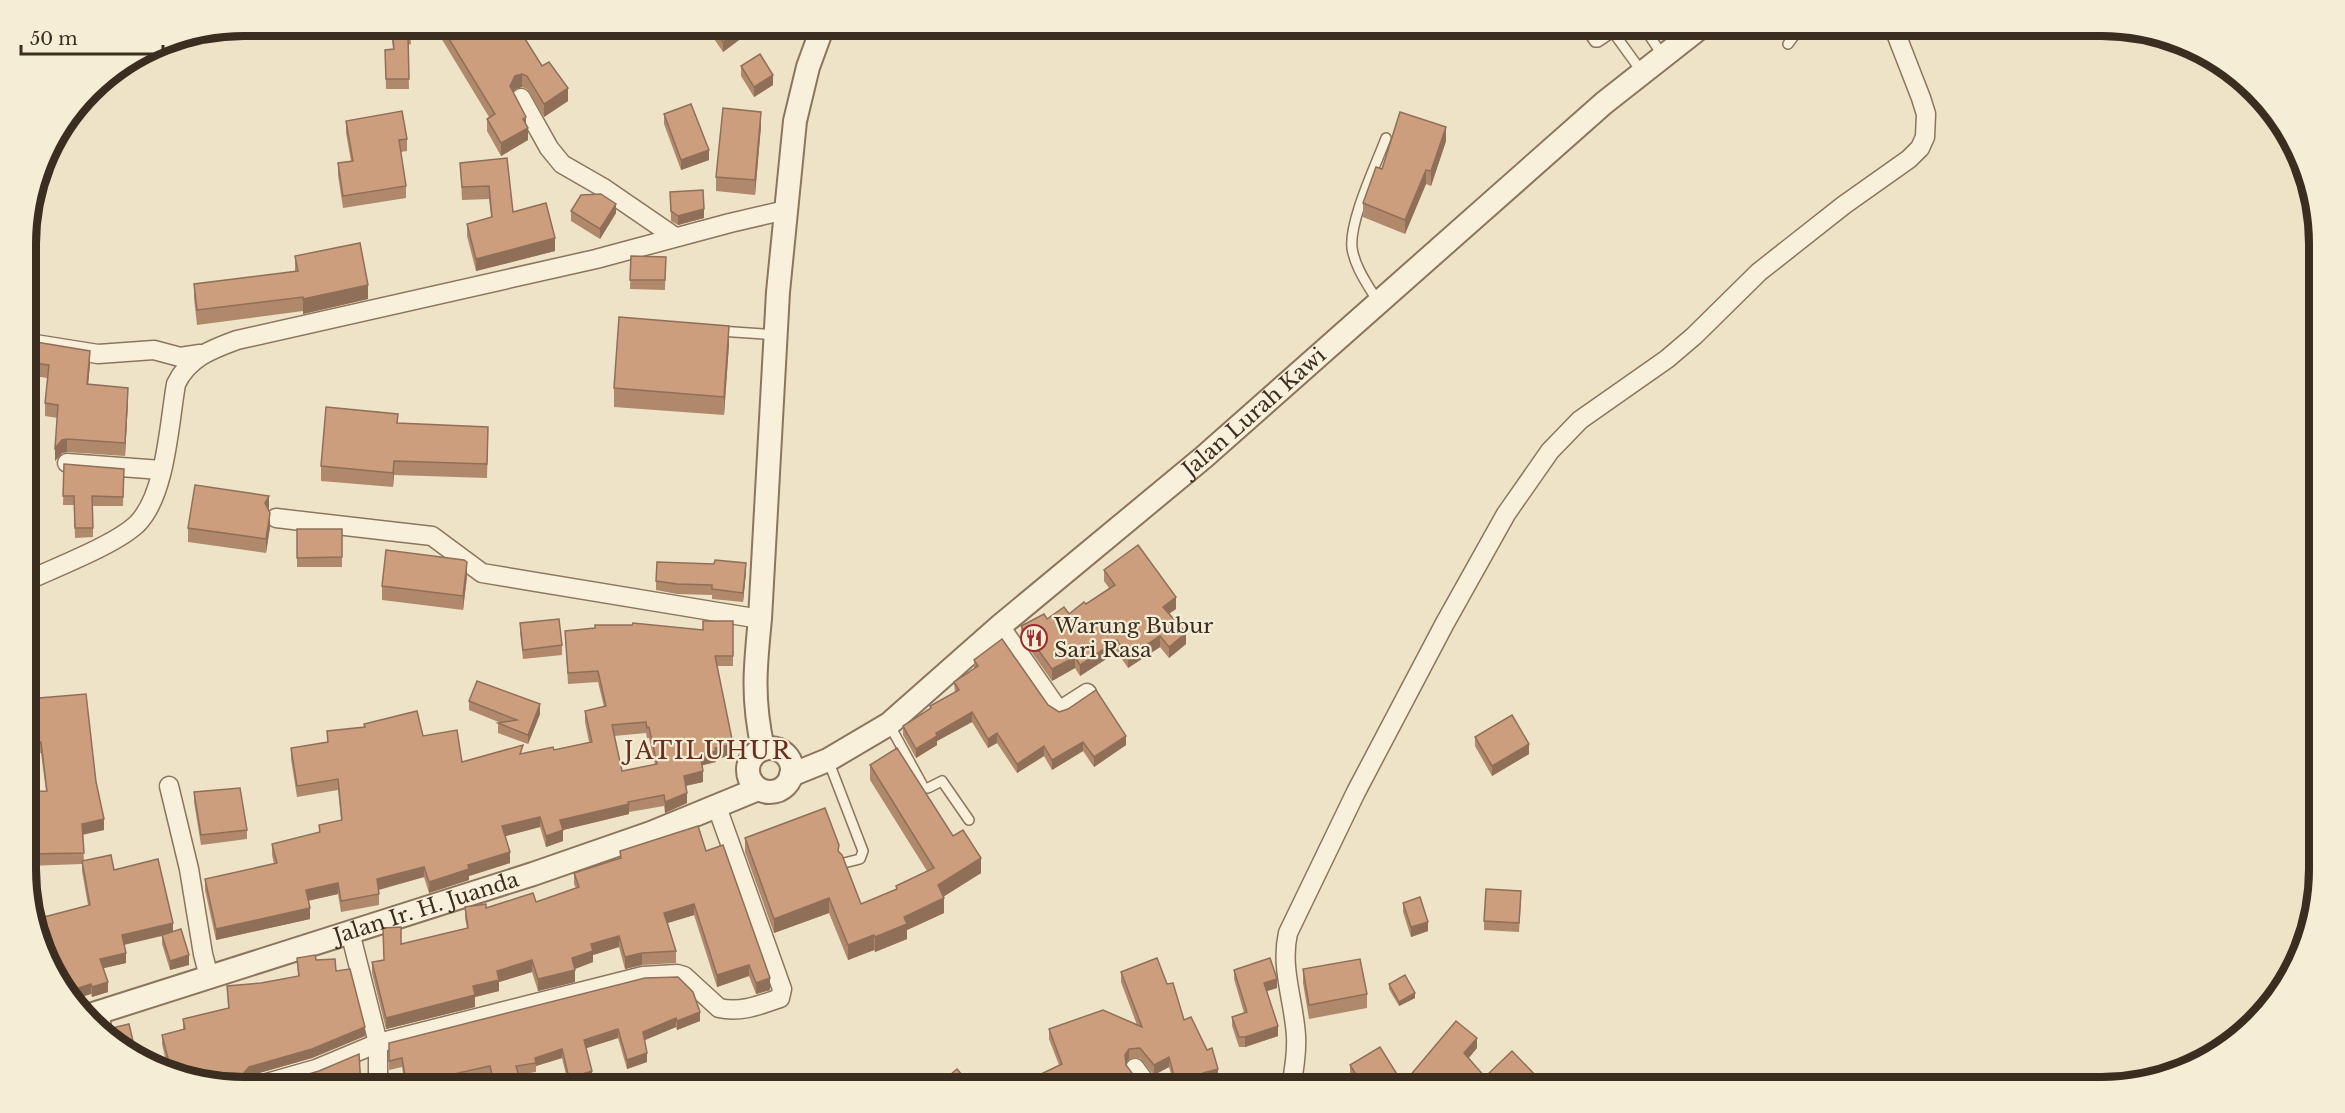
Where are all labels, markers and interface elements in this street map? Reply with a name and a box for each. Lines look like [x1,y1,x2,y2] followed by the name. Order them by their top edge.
[21,18,164,56] scale bar
[30,28,78,50] text: 50 m
[1175,342,1331,484] street label: Jalan Lurah Kawi
[1053,613,1213,663] place label: Warung Bubur Sari Rasa
[1019,623,1049,653] restaurant icon: Warung Bubur Sari Rasa
[621,736,792,765] district label: JATILUHUR
[328,866,522,951] street label: Jalan Ir. H. Juanda

